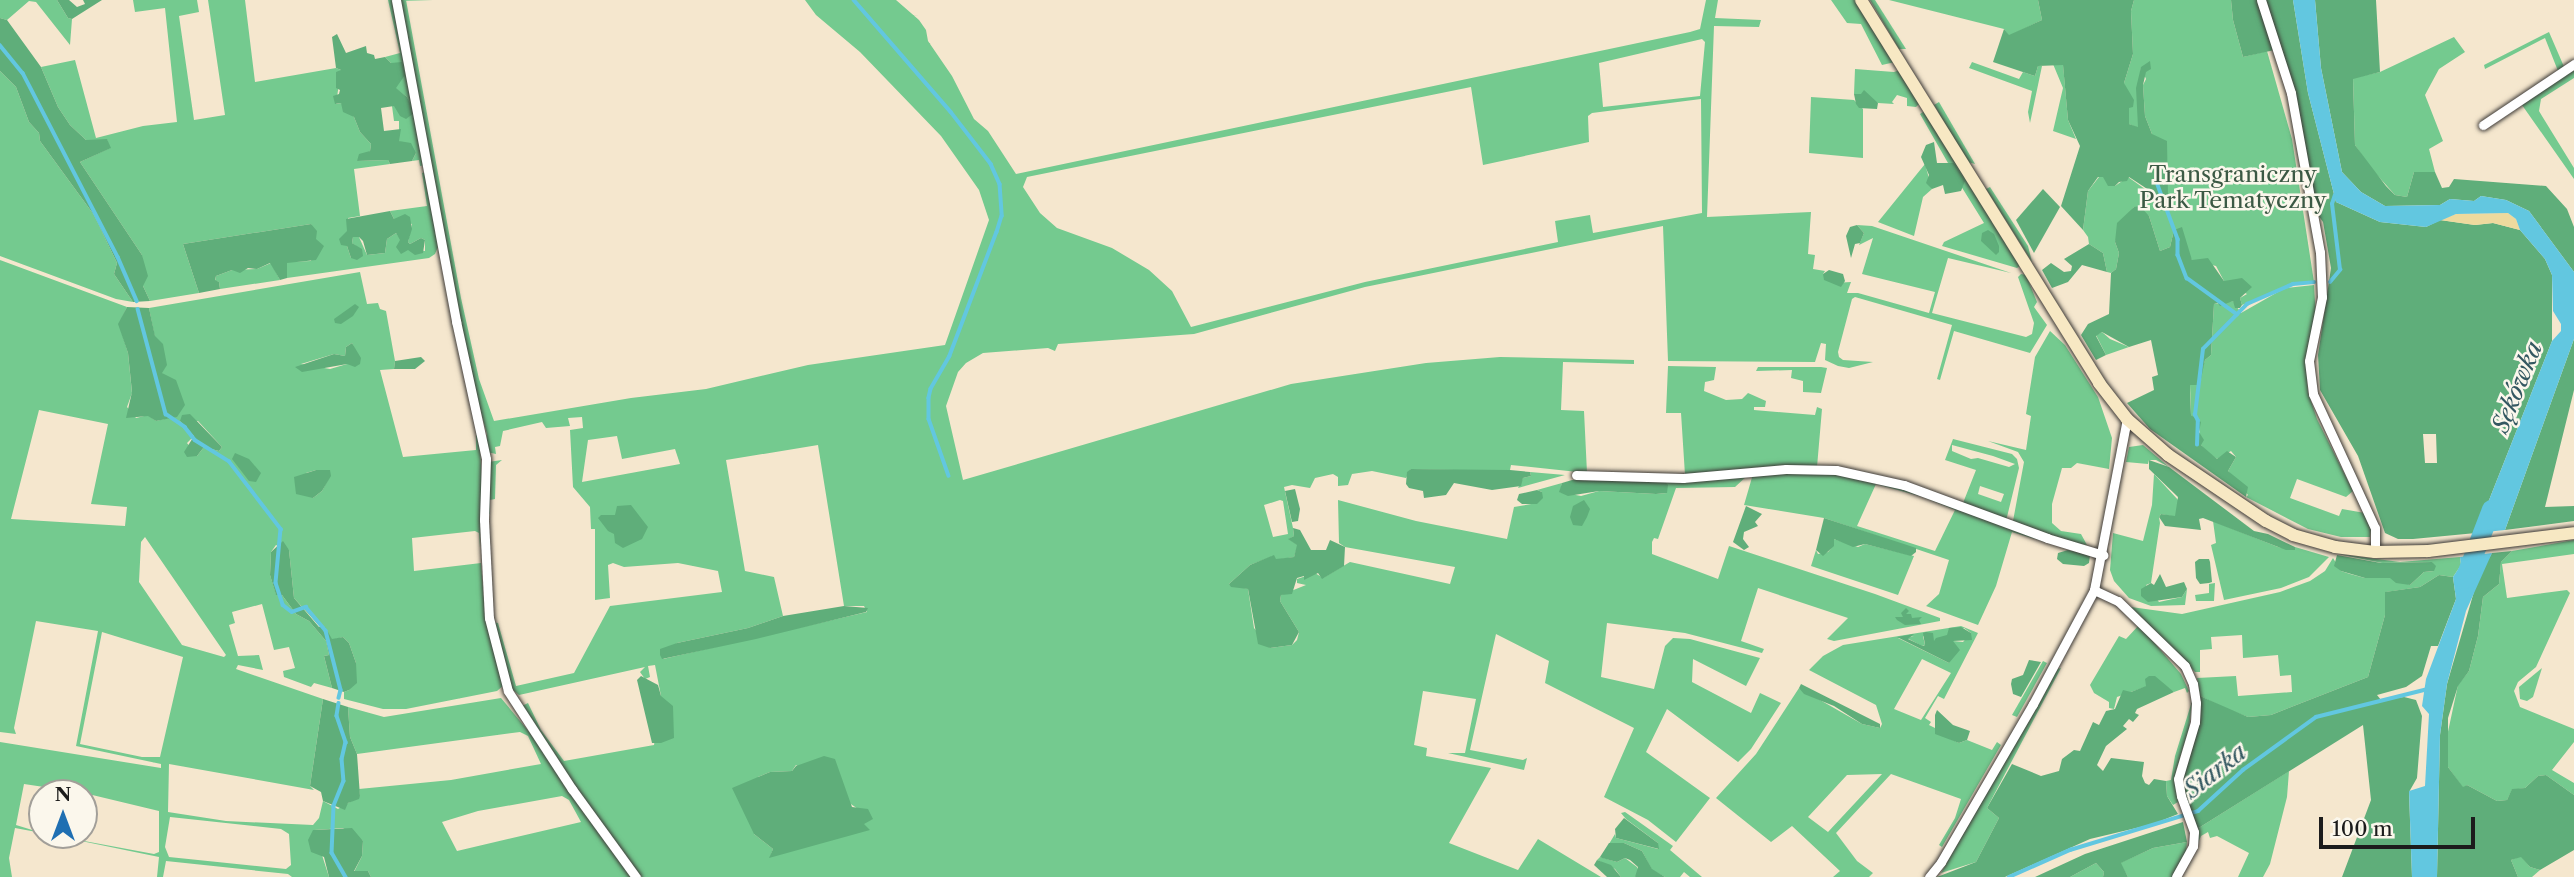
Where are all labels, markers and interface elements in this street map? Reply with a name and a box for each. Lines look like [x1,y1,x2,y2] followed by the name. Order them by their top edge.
[2139,160,2327,214] park label: Transgraniczny Park Tematyczny
[2486,337,2548,437] water label: Sękówka
[2178,738,2252,804] water label: Siarka
[28,779,98,849] north arrow
[55,783,71,806] text: N
[2322,804,2478,848] scale bar
[2332,816,2393,841] text: 100 m

